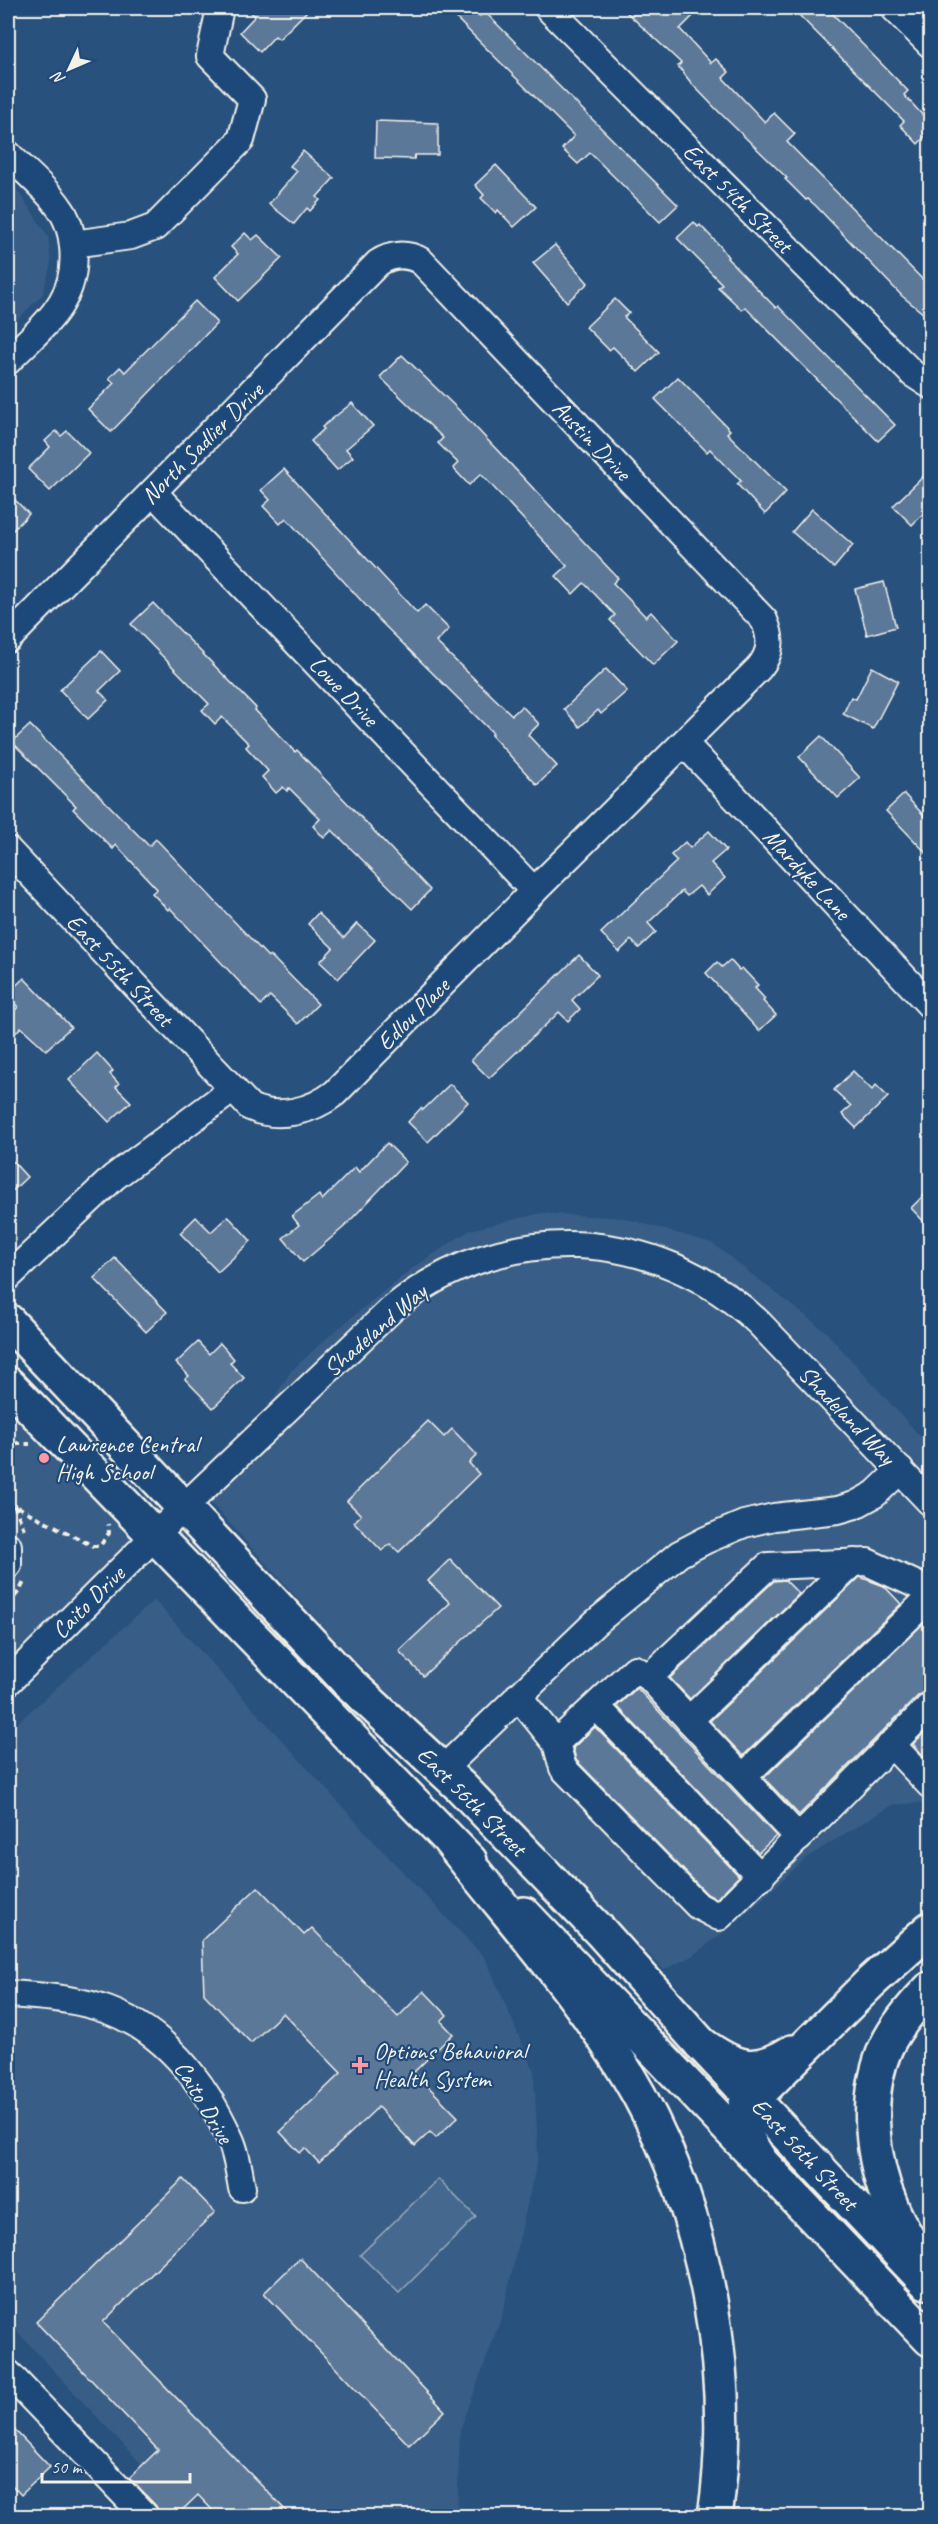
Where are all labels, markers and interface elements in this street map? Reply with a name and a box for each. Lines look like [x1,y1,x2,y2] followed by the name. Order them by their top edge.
[39,39,99,99] north arrow
[46,66,70,89] text: N
[677,137,801,261] street label: East 54th Street
[135,374,271,510] street label: North Sadlier Drive
[546,393,639,488] street label: Austin Drive
[303,649,387,734] street label: Lowe Drive
[757,822,859,928] street label: Mardyke Lane
[60,907,181,1034] street label: East 55th Street
[370,970,457,1057] street label: Edlou Place
[317,1276,434,1383] street label: Shadeland Way
[792,1359,903,1472] street label: Shadeland Way
[56,1429,202,1487] place label: Lawrence Central High School
[37,1451,51,1465] marker: Lawrence Central High School
[45,1558,132,1645] street label: Caito Drive
[411,1740,535,1864] street label: East 56th Street
[374,2036,530,2094] place label: Options Behavioral Health System
[168,2055,241,2151] street label: Caito Drive
[351,2056,369,2074] marker: Options Behavioral Health System
[745,2091,866,2218] street label: East 56th Street
[42,2446,190,2484] scale bar
[51,2456,84,2478] text: 50 m

